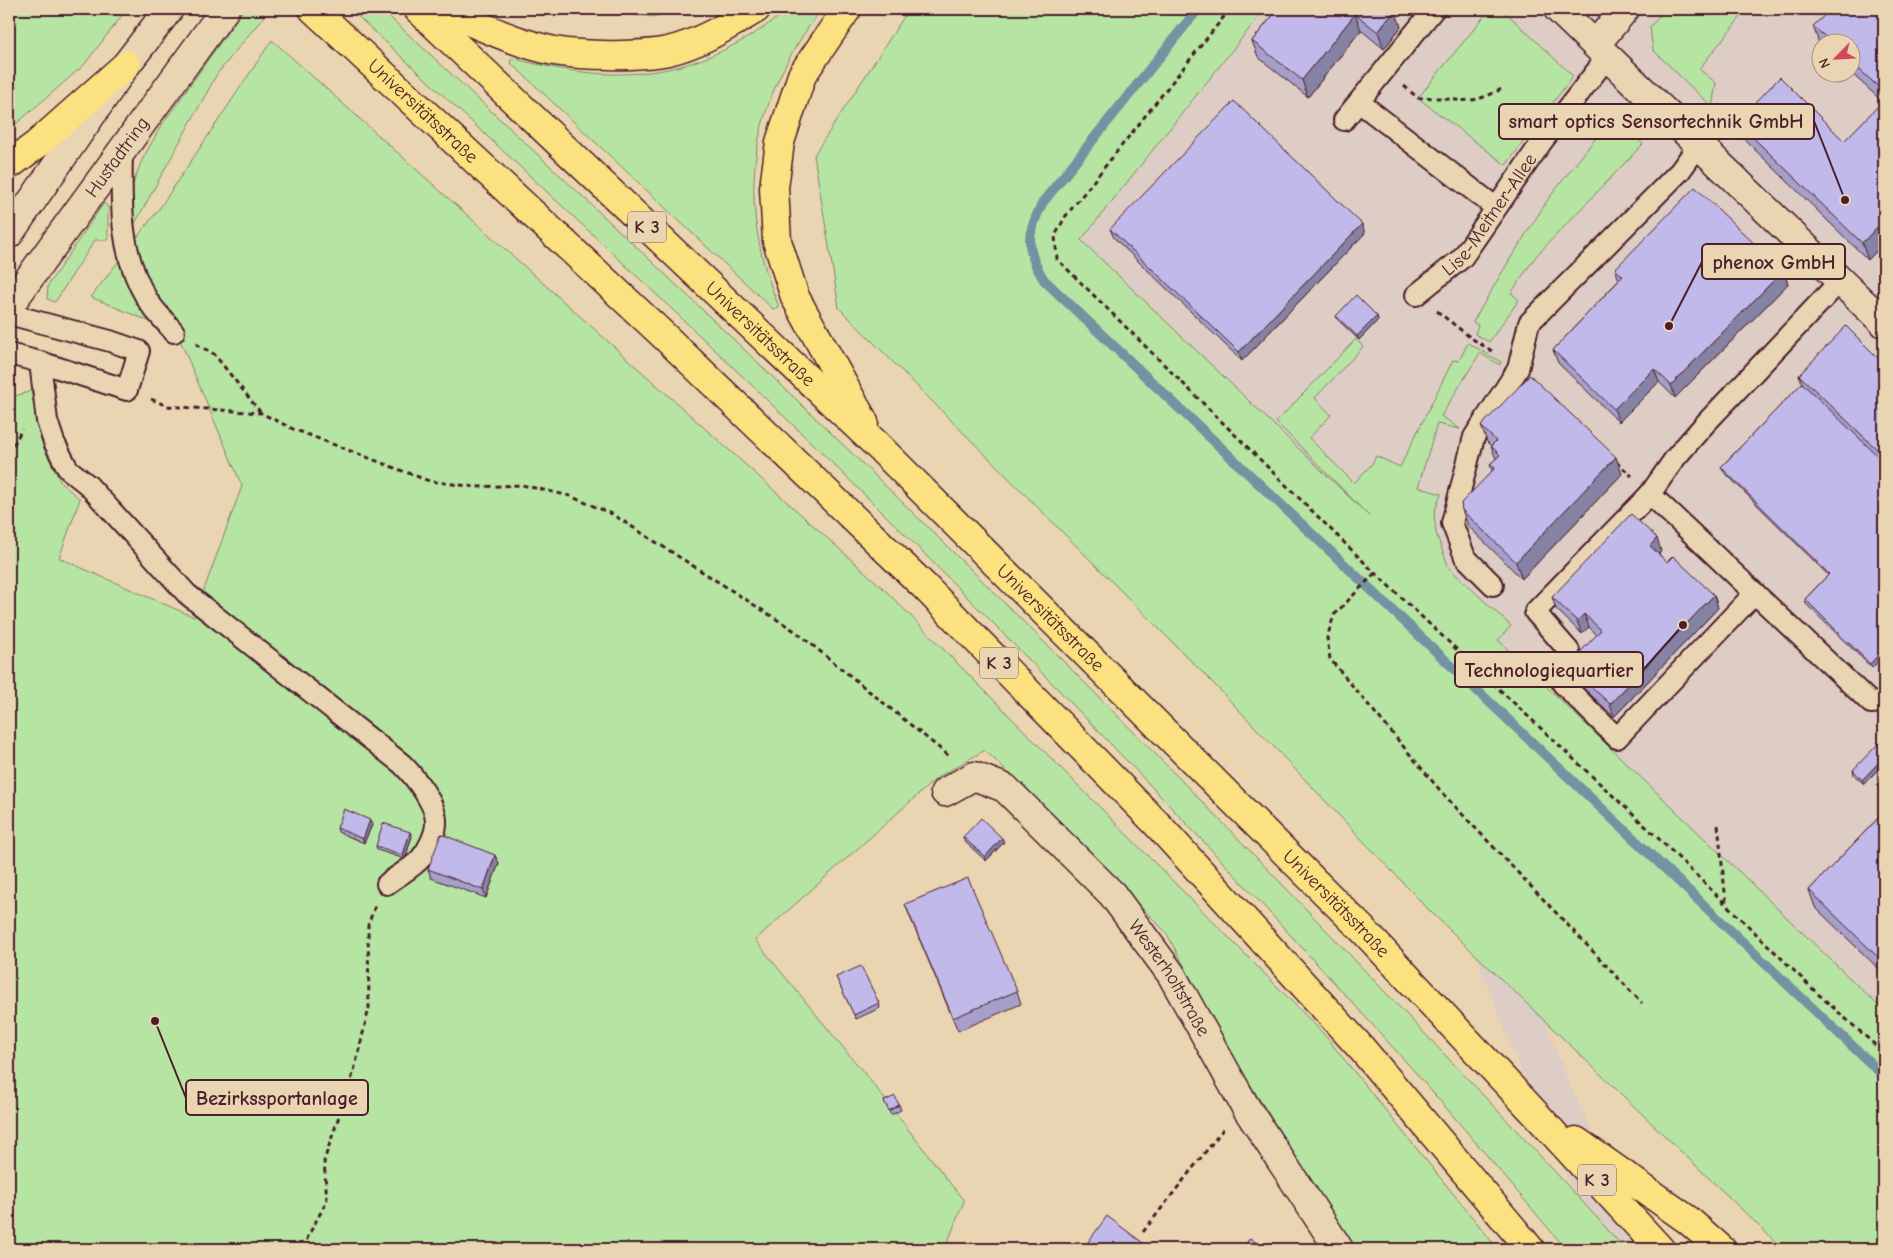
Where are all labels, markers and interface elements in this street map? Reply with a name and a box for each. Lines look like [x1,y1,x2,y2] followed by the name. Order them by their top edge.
[1810,32,1860,82] north arrow
[363,55,483,168] street label: Universitätsstraße
[1815,55,1834,71] text: N
[1499,104,1814,139] callout: smart optics Sensortechnik GmbH
[1508,110,1804,133] text: smart optics Sensortechnik GmbH
[81,113,154,202] street label: Hustadtring
[1438,149,1542,281] street label: Lise-Meitner-Allee
[628,212,666,242] road number: K 3
[1702,244,1845,279] callout: phenox GmbH
[1712,251,1836,274] text: phenox GmbH
[701,277,820,391] street label: Universitätsstraße
[992,560,1109,676] street label: Universitätsstraße
[980,648,1018,678] road number: K 3
[1455,652,1643,687] callout: Technologiequartier
[1465,659,1633,682] text: Technologiequartier
[1278,845,1394,962] street label: Universitätsstraße
[1124,916,1215,1040] street label: Westerholtstraße
[186,1080,368,1115] callout: Bezirkssportanlage
[196,1087,358,1110] text: Bezirkssportanlage
[1578,1164,1616,1196] road number: K 3

